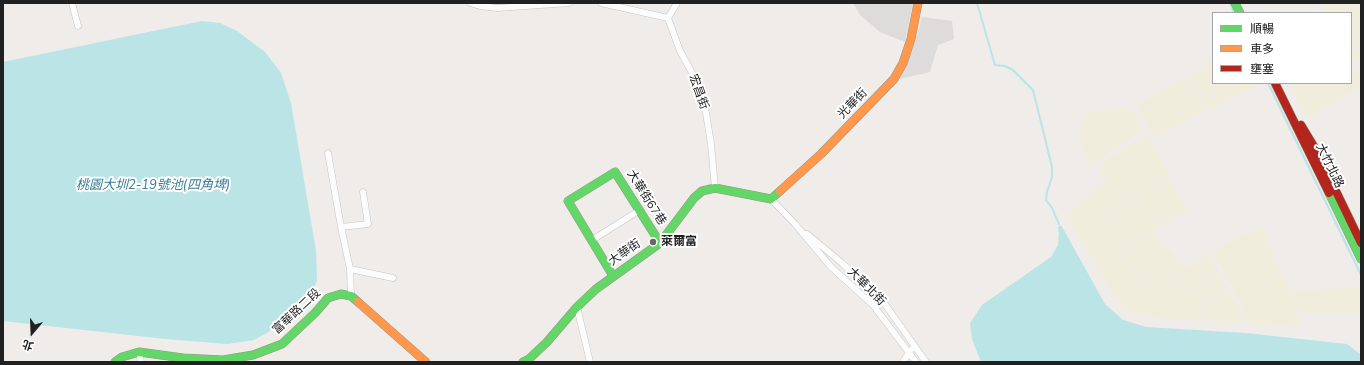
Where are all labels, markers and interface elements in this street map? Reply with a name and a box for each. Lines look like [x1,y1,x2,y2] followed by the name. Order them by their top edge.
[1212,12,1352,84] legend
[1250,21,1274,37] text: 順暢
[1250,41,1274,57] text: 車多
[1250,61,1274,77] text: 壅塞
[685,73,711,111] street label: 宏昌街
[835,86,871,122] street label: 光華街
[1312,141,1346,191] street label: 大竹北路
[623,168,669,228] street label: 大華街67巷
[76,178,230,194] water label: 桃園大圳2-19號池(四角埤)
[661,235,697,249] place label: 萊爾富
[606,237,644,269] street label: 大華街
[648,237,658,247] marker: 萊爾富
[844,265,888,309] street label: 大華北街
[270,286,324,338] street label: 富華路二段
[12,313,52,353] north arrow
[20,336,36,354] text: 北

